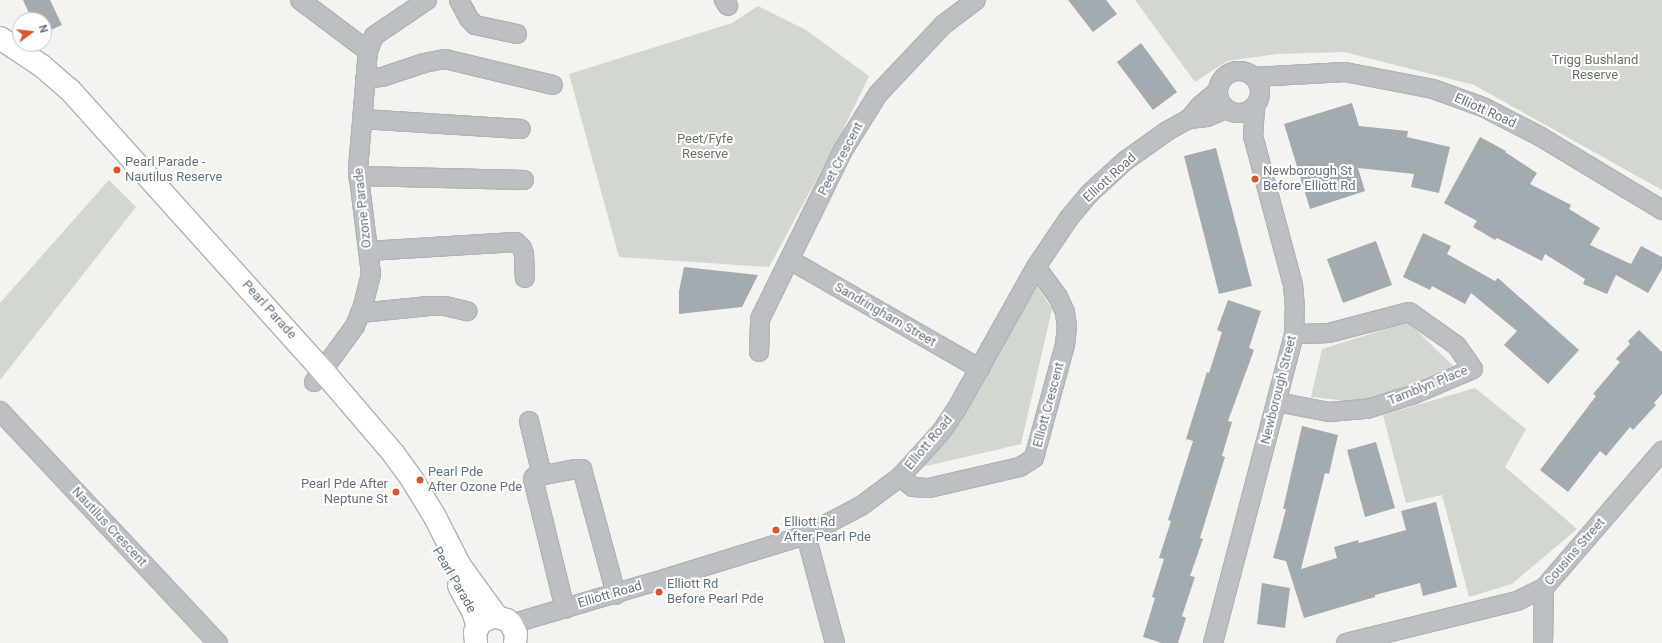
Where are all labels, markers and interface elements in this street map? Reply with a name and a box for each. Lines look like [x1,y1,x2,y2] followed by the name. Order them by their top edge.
[12,12,52,52] north arrow
[36,24,50,34] text: N
[1552,53,1638,84] park label: Trigg Bushland Reserve
[1452,90,1518,132] street label: Elliott Road
[815,120,867,198] street label: Peet Crescent
[677,132,733,163] park label: Peet/Fyfe Reserve
[1080,150,1140,206] street label: Elliott Road
[125,155,222,186] place label: Pearl Parade - Nautilus Reserve
[1263,164,1356,195] place label: Newborough St Before Elliott Rd
[112,165,122,175] marker: Pearl Parade - Nautilus Reserve
[351,167,375,249] street label: Ozone Parade
[1250,174,1260,184] marker: Newborough St Before Elliott Rd
[239,277,299,343] street label: Pearl Parade
[832,280,938,350] street label: Sandringham Street
[1258,334,1300,446] street label: Newborough Street
[1030,361,1068,449] street label: Elliott Crescent
[1386,363,1470,409] street label: Tamblyn Place
[902,413,956,473] street label: Elliott Road
[428,465,522,496] place label: Pearl Pde After Ozone Pde
[415,475,425,485] marker: Pearl Pde After Ozone Pde
[301,477,388,508] place label: Pearl Pde After Neptune St
[68,484,150,570] street label: Nautilus Crescent
[391,487,401,497] marker: Pearl Pde After Neptune St
[784,515,871,546] place label: Elliott Rd After Pearl Pde
[1541,515,1609,589] street label: Cousins Street
[771,525,781,535] marker: Elliott Rd After Pearl Pde
[429,544,479,616] street label: Pearl Parade
[667,577,764,608] place label: Elliott Rd Before Pearl Pde
[576,578,644,612] street label: Elliott Road
[654,587,664,597] marker: Elliott Rd Before Pearl Pde

